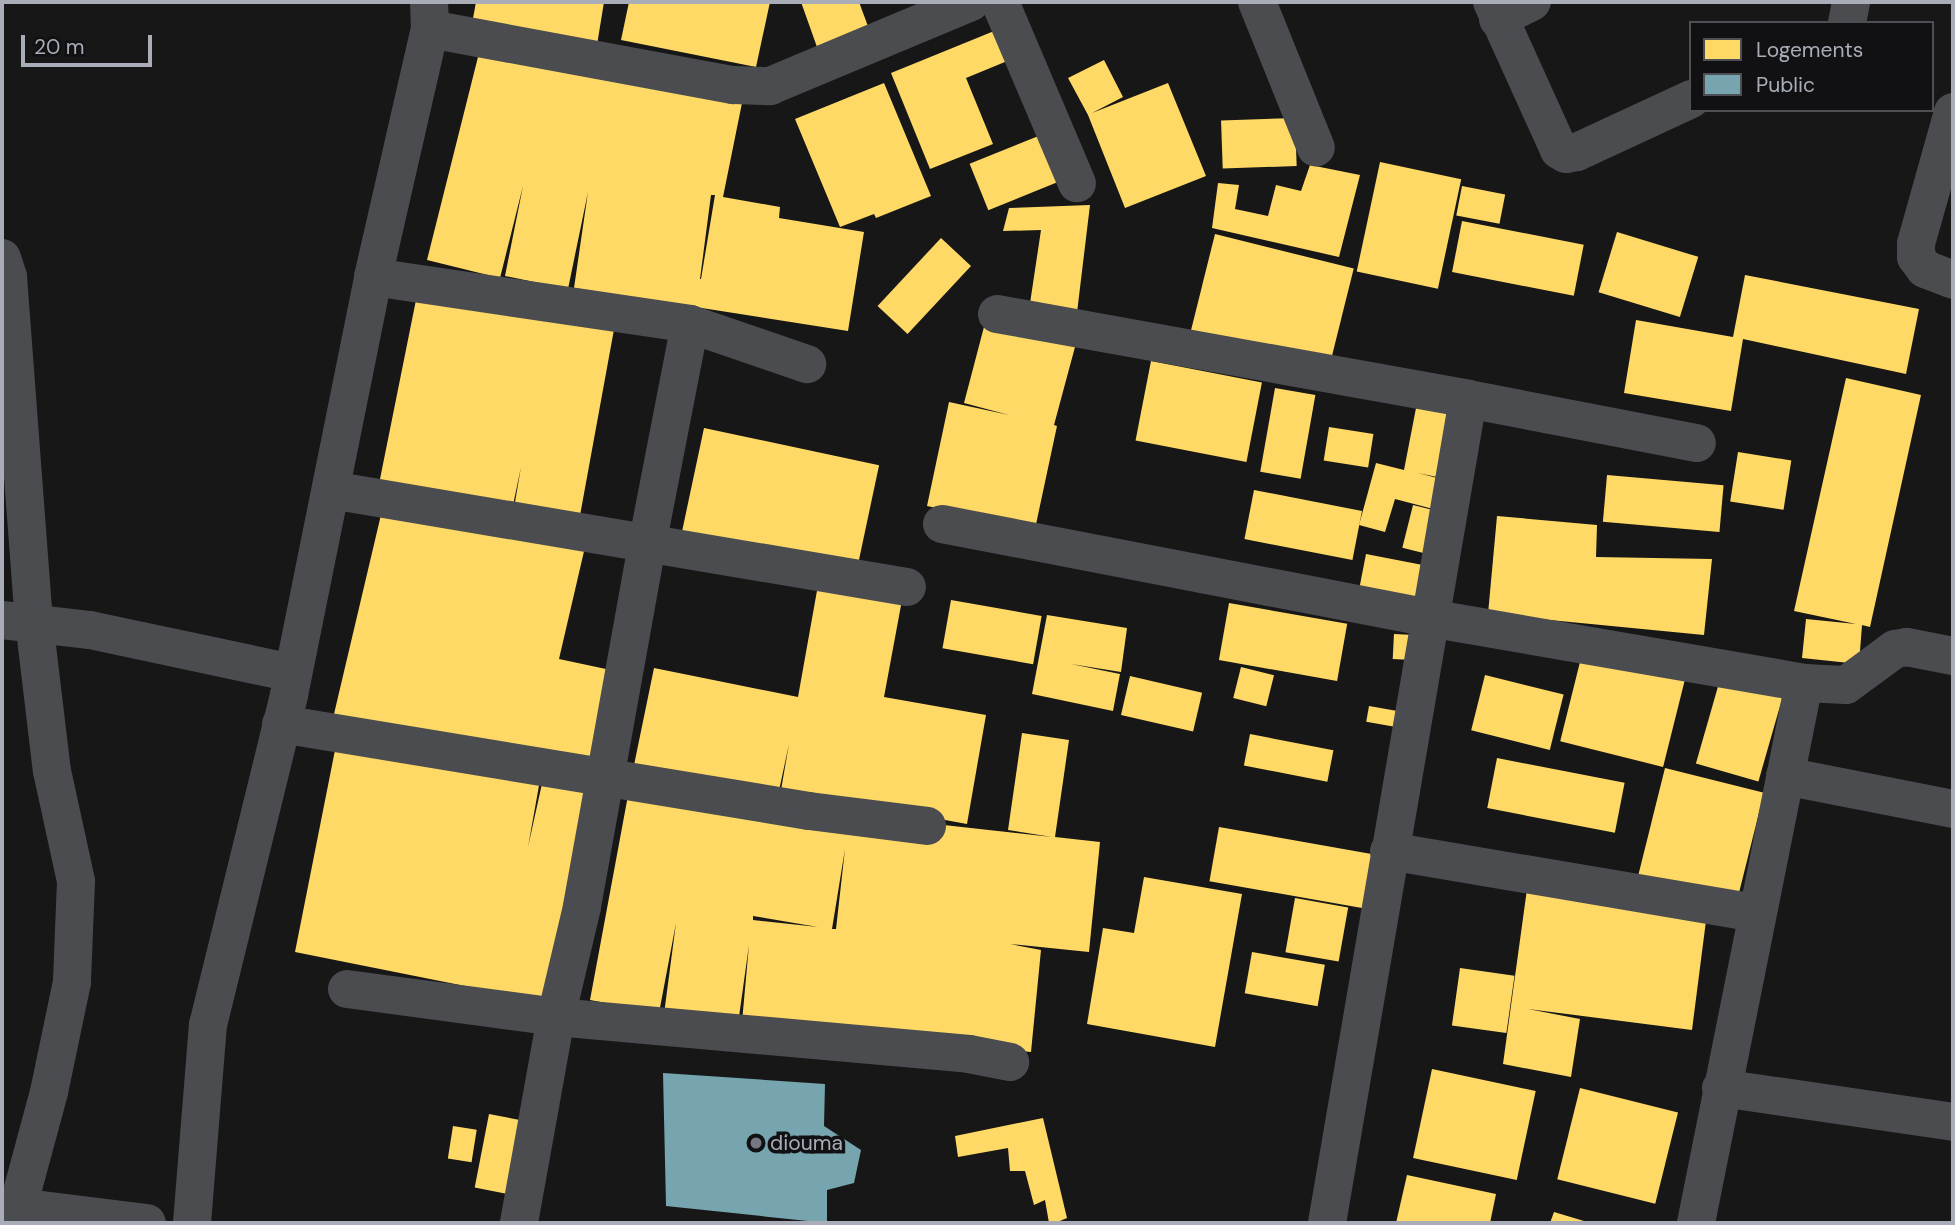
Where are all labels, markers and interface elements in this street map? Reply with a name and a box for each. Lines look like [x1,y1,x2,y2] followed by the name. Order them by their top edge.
[24,21,156,65] scale bar
[1689,21,1934,112] legend
[34,33,85,61] text: 20 m
[1756,36,1863,64] text: Logements
[1756,71,1815,99] text: Public
[770,1130,843,1156] place label: diouma
[748,1135,764,1151] marker: diouma

